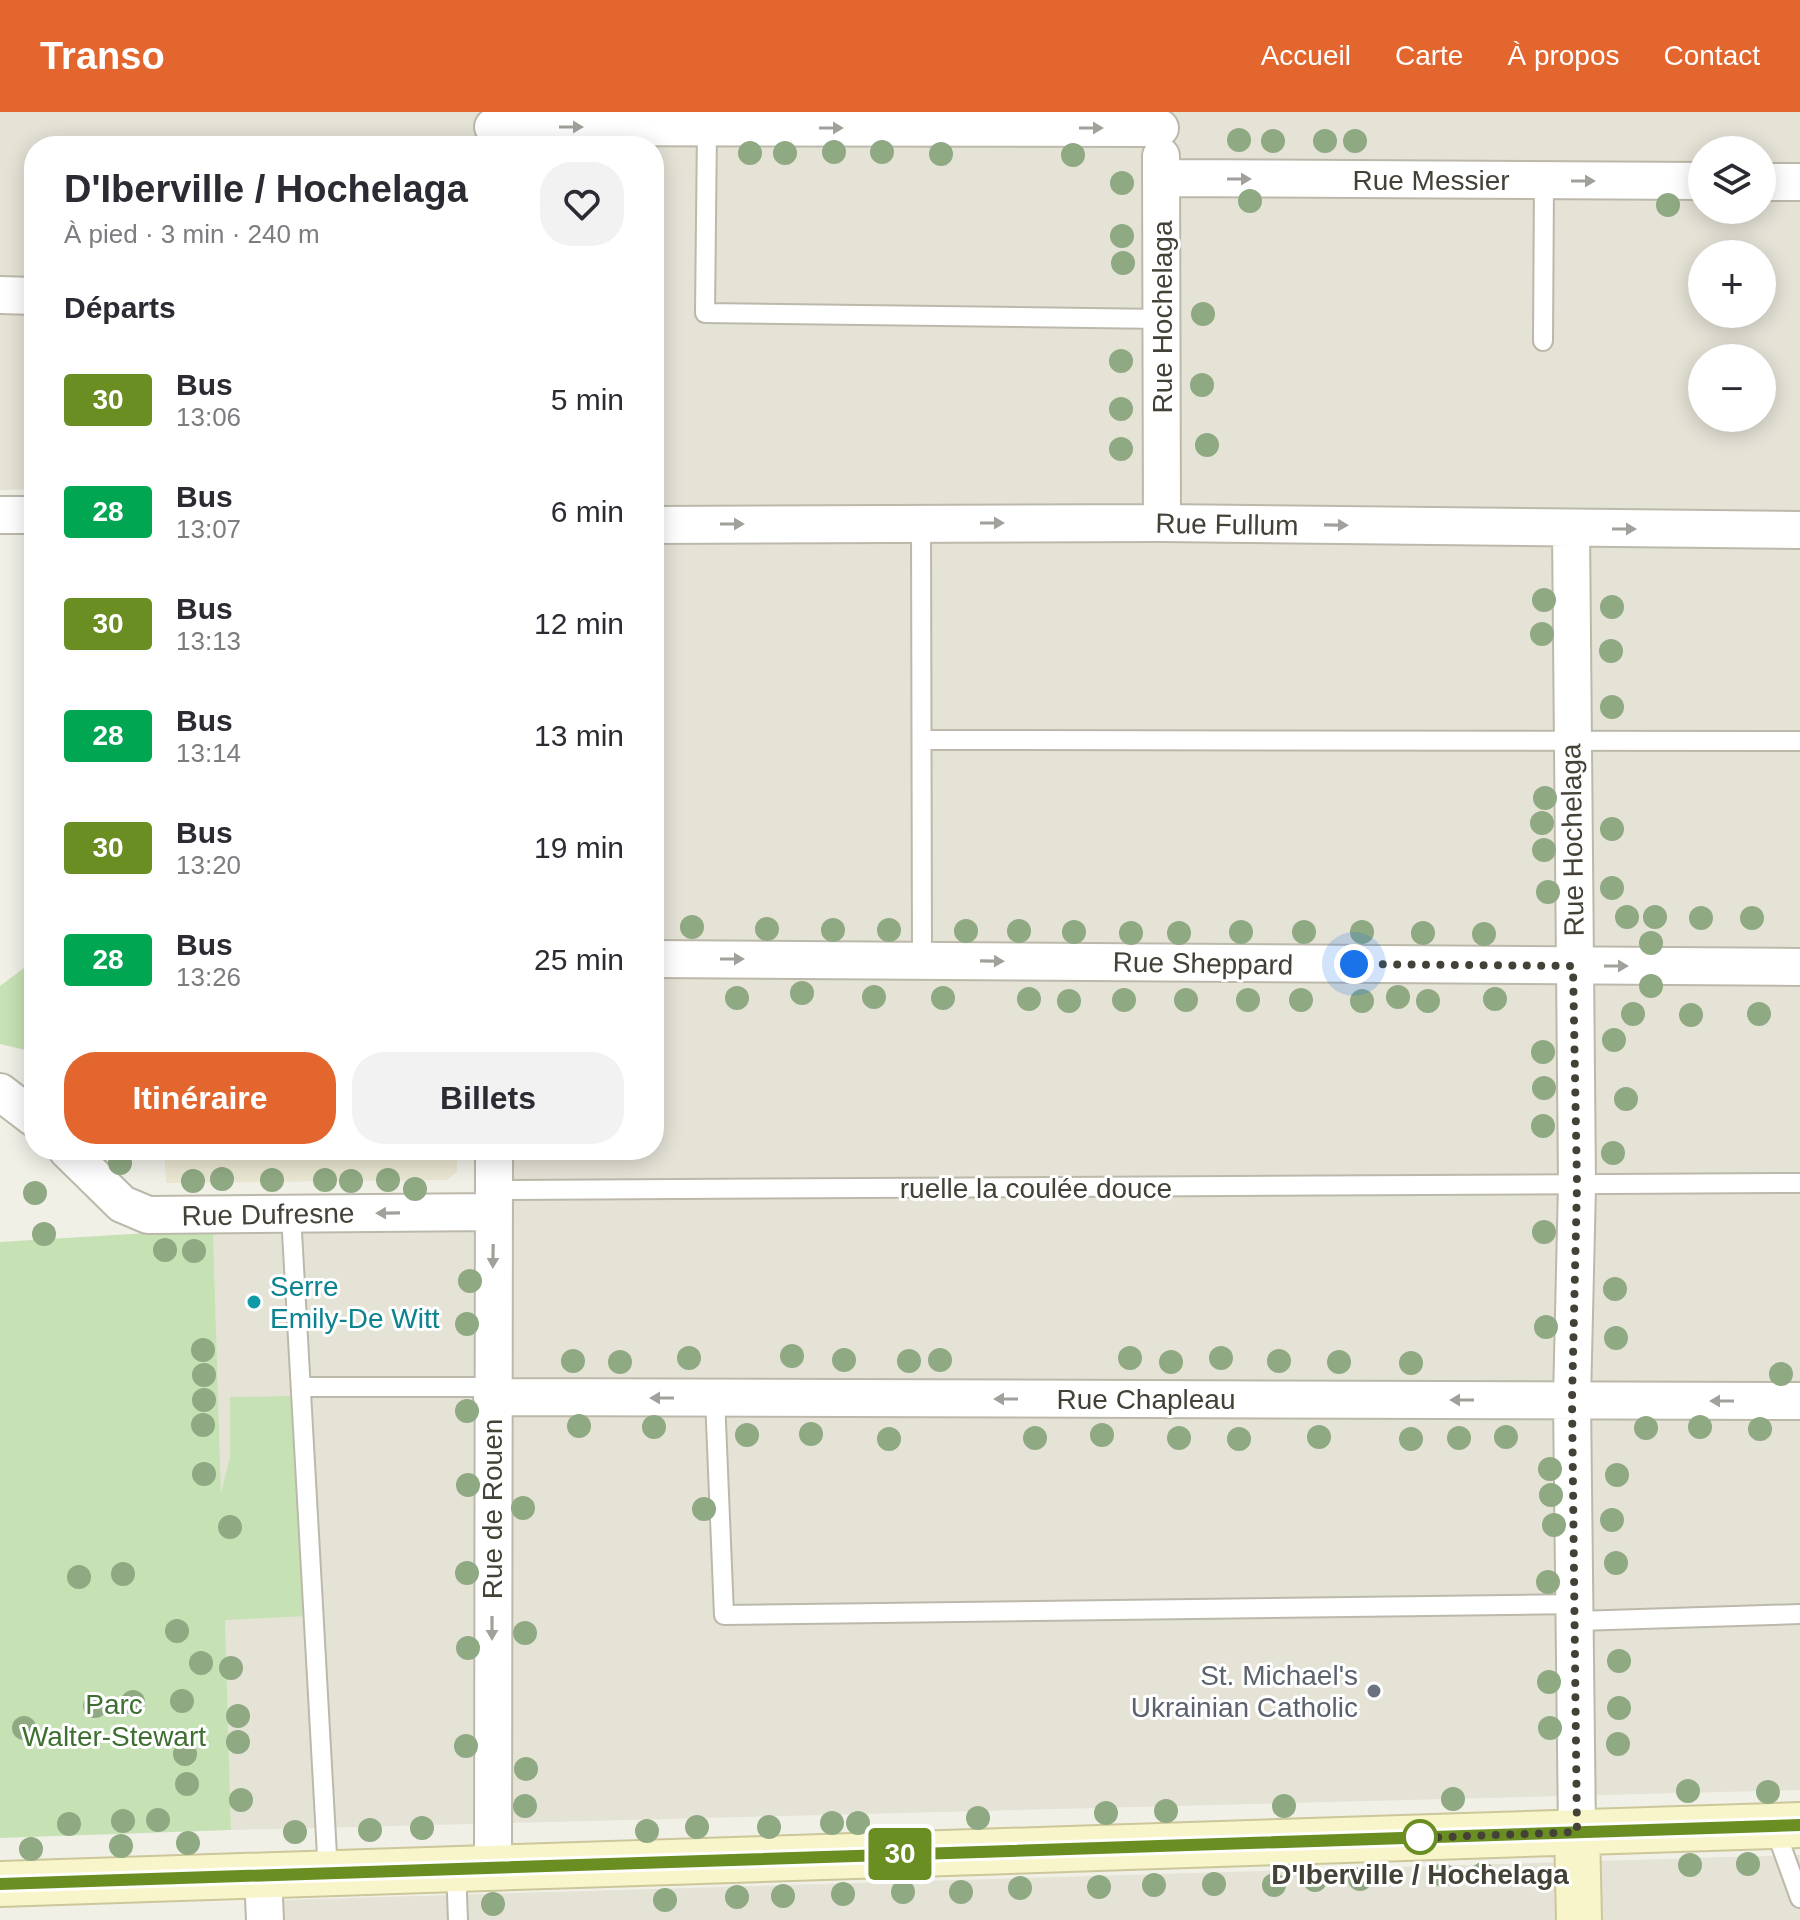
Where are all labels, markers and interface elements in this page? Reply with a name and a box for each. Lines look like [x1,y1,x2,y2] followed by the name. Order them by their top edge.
[40,35,165,77] text: Transo
[1261,40,1351,71] text: Accueil
[1395,40,1463,71] text: Carte
[1507,40,1620,71] text: À propos
[1664,40,1760,71] text: Contact
[559,121,584,133] one-way arrow
[819,122,844,134] one-way arrow
[1079,122,1104,134] one-way arrow
[1688,136,1776,432] map controls
[1688,136,1776,224] button: layers
[540,162,624,246] button: heart
[1352,165,1510,196] street label: Rue Messier
[64,168,468,210] text: D'Iberville / Hochelaga
[1227,173,1252,185] one-way arrow
[1571,175,1596,187] one-way arrow
[64,219,320,249] text: À pied · 3 min · 240 m
[1147,220,1178,414] street label: Rue Hochelaga
[1688,240,1776,328] button: +
[64,291,176,324] text: Départs
[1688,344,1776,432] button: −
[176,368,233,401] text: Bus
[551,383,624,416] text: 5 min
[92,384,124,415] text: 30
[176,402,241,432] text: 13:06
[176,480,233,513] text: Bus
[551,495,624,528] text: 6 min
[92,496,124,527] text: 28
[1155,508,1299,541] street label: Rue Fullum
[176,514,241,544] text: 13:07
[980,517,1005,530] one-way arrow
[720,518,745,530] one-way arrow
[1324,519,1349,531] one-way arrow
[1612,523,1637,535] one-way arrow
[176,592,233,625] text: Bus
[534,607,624,640] text: 12 min
[92,608,124,639] text: 30
[176,626,241,656] text: 13:13
[176,704,233,737] text: Bus
[534,719,624,752] text: 13 min
[92,720,124,751] text: 28
[176,738,241,768] text: 13:14
[1555,743,1590,937] street label: Rue Hochelaga
[176,816,233,849] text: Bus
[534,831,624,864] text: 19 min
[92,832,124,863] text: 30
[176,850,241,880] text: 13:20
[176,928,233,961] text: Bus
[534,943,624,976] text: 25 min
[92,944,124,975] text: 28
[1334,944,1374,984] your location
[1112,946,1294,981] street label: Rue Sheppard
[720,953,745,966] one-way arrow
[980,955,1005,967] one-way arrow
[1604,960,1629,972] one-way arrow
[176,962,241,992] text: 13:26
[64,1052,336,1144] button: Itinéraire
[352,1052,624,1144] button: Billets
[900,1173,1172,1204] street label: ruelle la coulée douce
[181,1197,355,1232] street label: Rue Dufresne
[375,1207,400,1219] one-way arrow
[487,1244,499,1269] one-way arrow
[270,1271,440,1334] place label: Serre Emily-De Witt
[245,1293,263,1311] marker: Serre Emily-De Witt
[1056,1384,1236,1415] street label: Rue Chapleau
[649,1392,674,1404] one-way arrow
[993,1393,1018,1405] one-way arrow
[1449,1394,1474,1406] one-way arrow
[1709,1395,1734,1407] one-way arrow
[477,1419,508,1599] street label: Rue de Rouen
[486,1616,498,1641] one-way arrow
[1131,1660,1358,1723] place label: St. Michael's Ukrainian Catholic
[1365,1682,1383,1700] marker: St. Michael's Ukrainian Catholic
[22,1689,206,1752] park label: Parc Walter-Stewart
[1403,1820,1437,1854] marker: D'Iberville / Hochelaga
[864,1828,936,1880] line badge: 30
[884,1838,916,1869] text: 30
[1271,1859,1569,1890] place label: D'Iberville / Hochelaga

